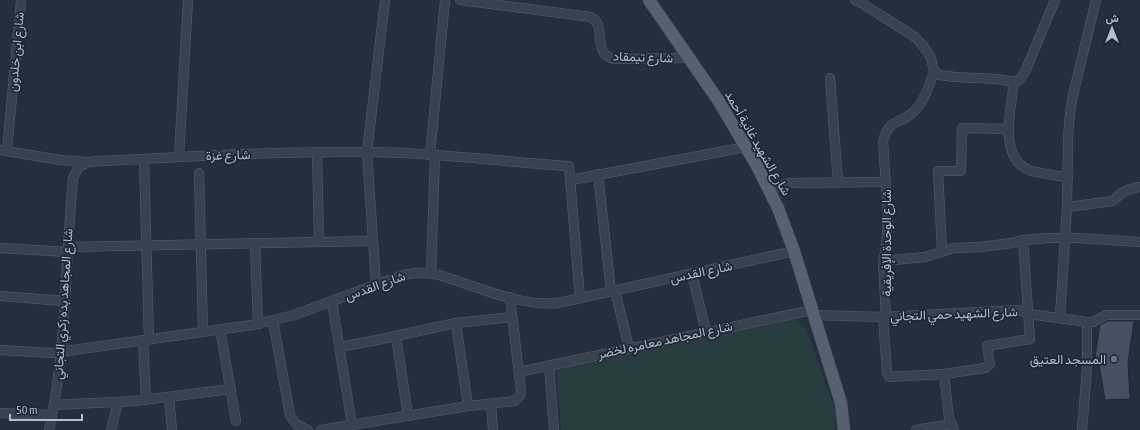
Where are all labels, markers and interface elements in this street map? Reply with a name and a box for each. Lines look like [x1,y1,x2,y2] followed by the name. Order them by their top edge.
[1092,8,1132,48] north arrow
[5,11,29,93] street label: شارع ابن خلدون
[1105,12,1119,25] text: ش
[613,48,673,68] street label: شارع تيمقاد
[720,88,794,199] street label: شارع الشهيد غانية أحمد
[205,147,251,165] street label: شارع غزة
[879,189,896,297] street label: شارع الوحدة الإفريقية
[50,228,79,380] street label: شارع المجاهد بده زكري التجاني
[668,258,734,288] street label: شارع القدس
[343,268,408,306] street label: شارع القدس
[890,304,1018,327] street label: شارع الشهيد حمي التجاني
[595,318,734,364] street label: شارع المجاهد معامره لخضر
[1030,352,1106,368] place label: المسجد العتيق
[1109,354,1119,364] marker: المسجد العتيق
[10,396,82,422] scale bar
[16,403,38,417] text: 50 m

